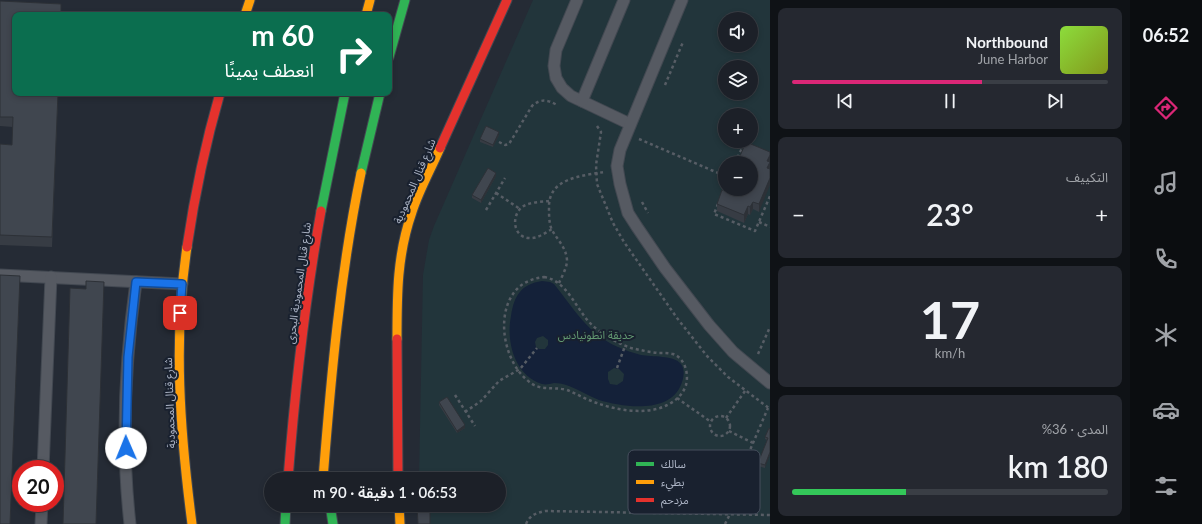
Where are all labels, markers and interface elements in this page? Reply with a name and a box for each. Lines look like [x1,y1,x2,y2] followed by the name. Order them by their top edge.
[718,12,758,196] map controls
[718,12,758,52] button: sound
[251,18,314,52] text: 60 m
[1143,24,1189,46] text: 06:52
[328,28,380,80] icon: right
[966,33,1048,51] text: Northbound
[978,51,1048,67] text: June Harbor
[224,59,314,81] text: انعطف يمينًا
[718,60,758,100] button: layers
[834,90,856,112] icon: previous
[939,90,961,112] icon: pause
[1044,90,1066,112] icon: next
[1152,94,1180,122] icon: directions
[718,108,758,148] button: +
[390,136,440,226] street label: شارع قنال المحمودية
[718,156,758,196] button: −
[1066,169,1108,185] text: التكييف
[1152,169,1180,197] icon: music
[926,196,974,232] text: 23°
[792,201,805,228] text: −
[1095,201,1108,228] text: +
[283,221,315,345] street label: شارع قنال المحمودية البحرى
[1152,245,1180,273] icon: phone
[920,288,980,350] text: 17
[163,296,197,330] pin
[169,302,191,324] icon: arrive
[1152,321,1180,349] icon: climate
[558,328,635,342] park label: حديقة انطونيادس
[935,345,965,361] text: km/h
[161,357,179,449] street label: شارع قنال المحمودية
[1152,396,1180,424] icon: car
[1042,421,1108,437] text: المدى · 36%
[105,427,147,469] position arrow
[1008,448,1108,484] text: 180 km
[628,450,760,514] legend
[661,457,686,470] text: سالك
[12,460,64,512] speed limit sign: 20
[1152,472,1180,500] icon: filters
[661,475,684,492] text: بطيء
[313,483,457,501] text: 06:53 · 1 دقيقة · 90 m
[661,493,689,509] text: مزدحم

